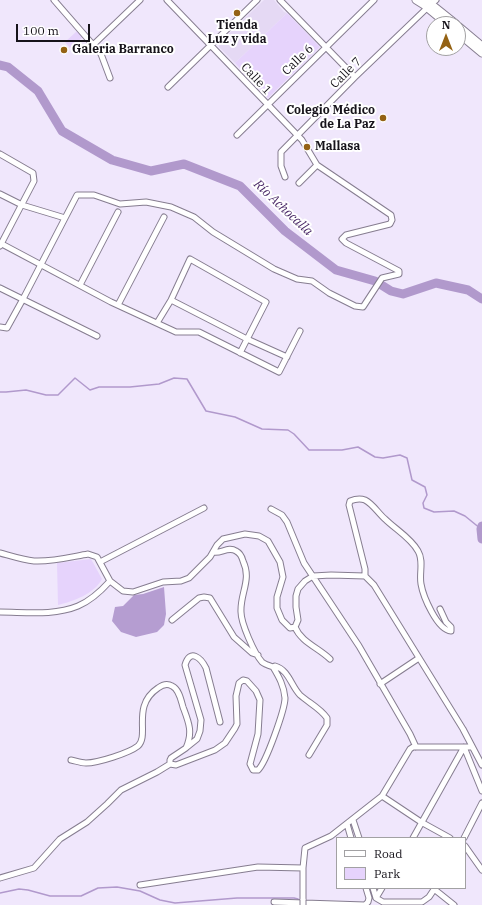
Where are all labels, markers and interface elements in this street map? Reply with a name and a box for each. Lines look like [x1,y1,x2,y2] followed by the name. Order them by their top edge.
[232,8,242,18] marker: Tienda Luz y vida
[18,16,92,42] scale bar
[426,16,466,56] north arrow
[442,18,450,32] text: N
[208,19,266,47] place label: Tienda Luz y vida
[23,23,59,38] text: 100 m
[279,42,317,78] street label: Calle 6
[72,43,174,57] place label: Galeria Barranco
[59,45,69,55] marker: Galeria Barranco
[328,55,364,91] street label: Calle 7
[238,60,274,98] street label: Calle 1
[286,104,375,132] place label: Colegio Médico de La Paz
[378,113,388,123] marker: Colegio Médico de La Paz
[315,140,360,154] place label: Mallasa
[302,142,312,152] marker: Mallasa
[250,177,316,239] water label: Río Achocalla
[336,837,466,889] legend
[374,846,403,861] text: Road
[374,866,400,881] text: Park

